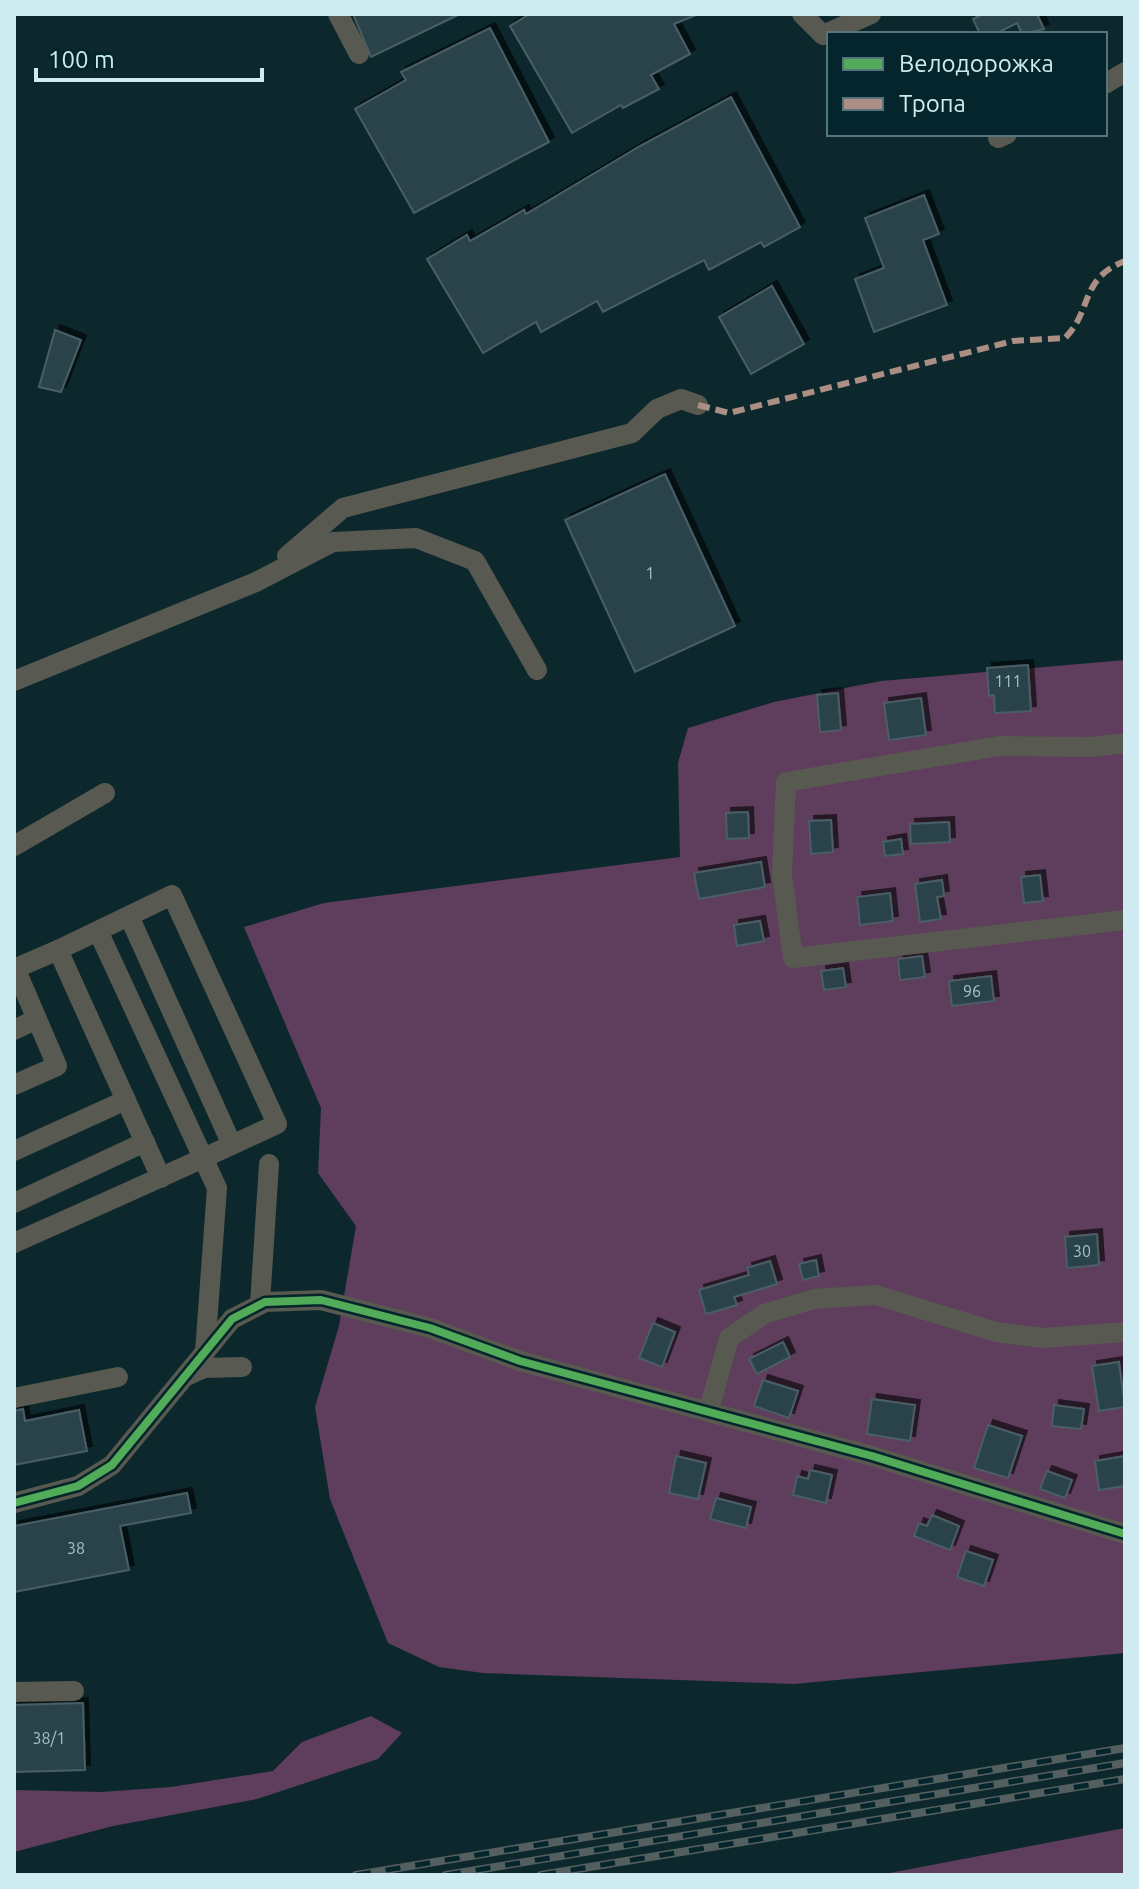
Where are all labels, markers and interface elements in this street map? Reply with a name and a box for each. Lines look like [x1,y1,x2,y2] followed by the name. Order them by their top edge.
[36,32,262,82] scale bar
[827,32,1107,136] legend
[48,46,115,73] text: 100 m
[899,50,1054,77] text: Велодорожка
[899,90,966,117] text: Тропа
[645,564,655,582] house number: 1
[994,672,1022,690] house number: 111
[963,982,981,1000] house number: 96
[1073,1242,1091,1260] house number: 30
[67,1539,85,1557] house number: 38
[33,1729,65,1747] house number: 38/1

